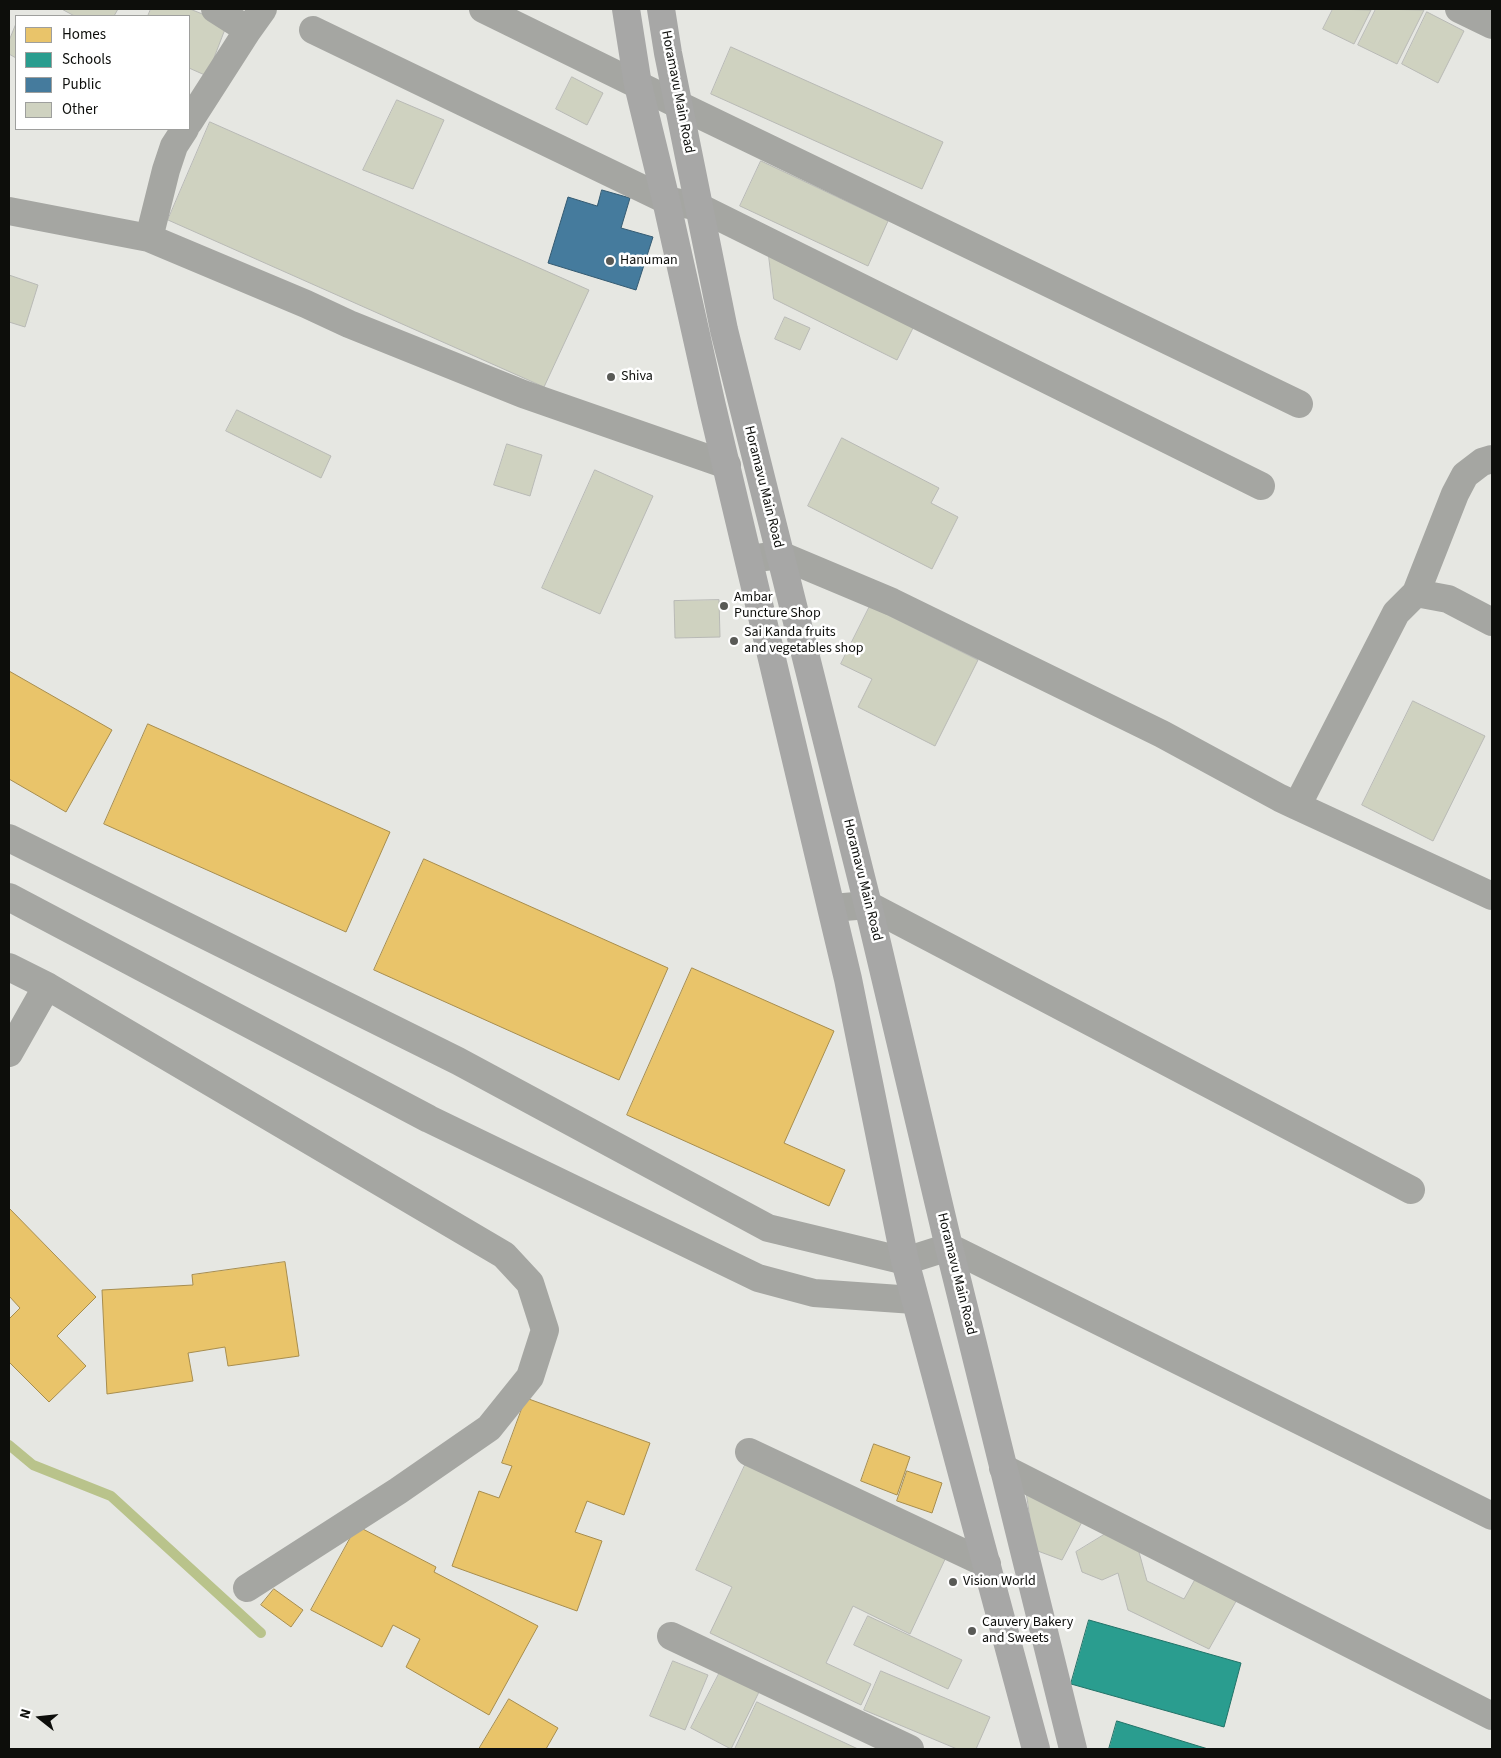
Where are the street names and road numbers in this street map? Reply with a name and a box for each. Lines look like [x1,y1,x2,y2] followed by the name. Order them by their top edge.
[657,29,697,155] street label: Horamavu Main Road
[740,424,786,550] street label: Horamavu Main Road
[839,817,885,943] street label: Horamavu Main Road
[933,1211,979,1337] street label: Horamavu Main Road

